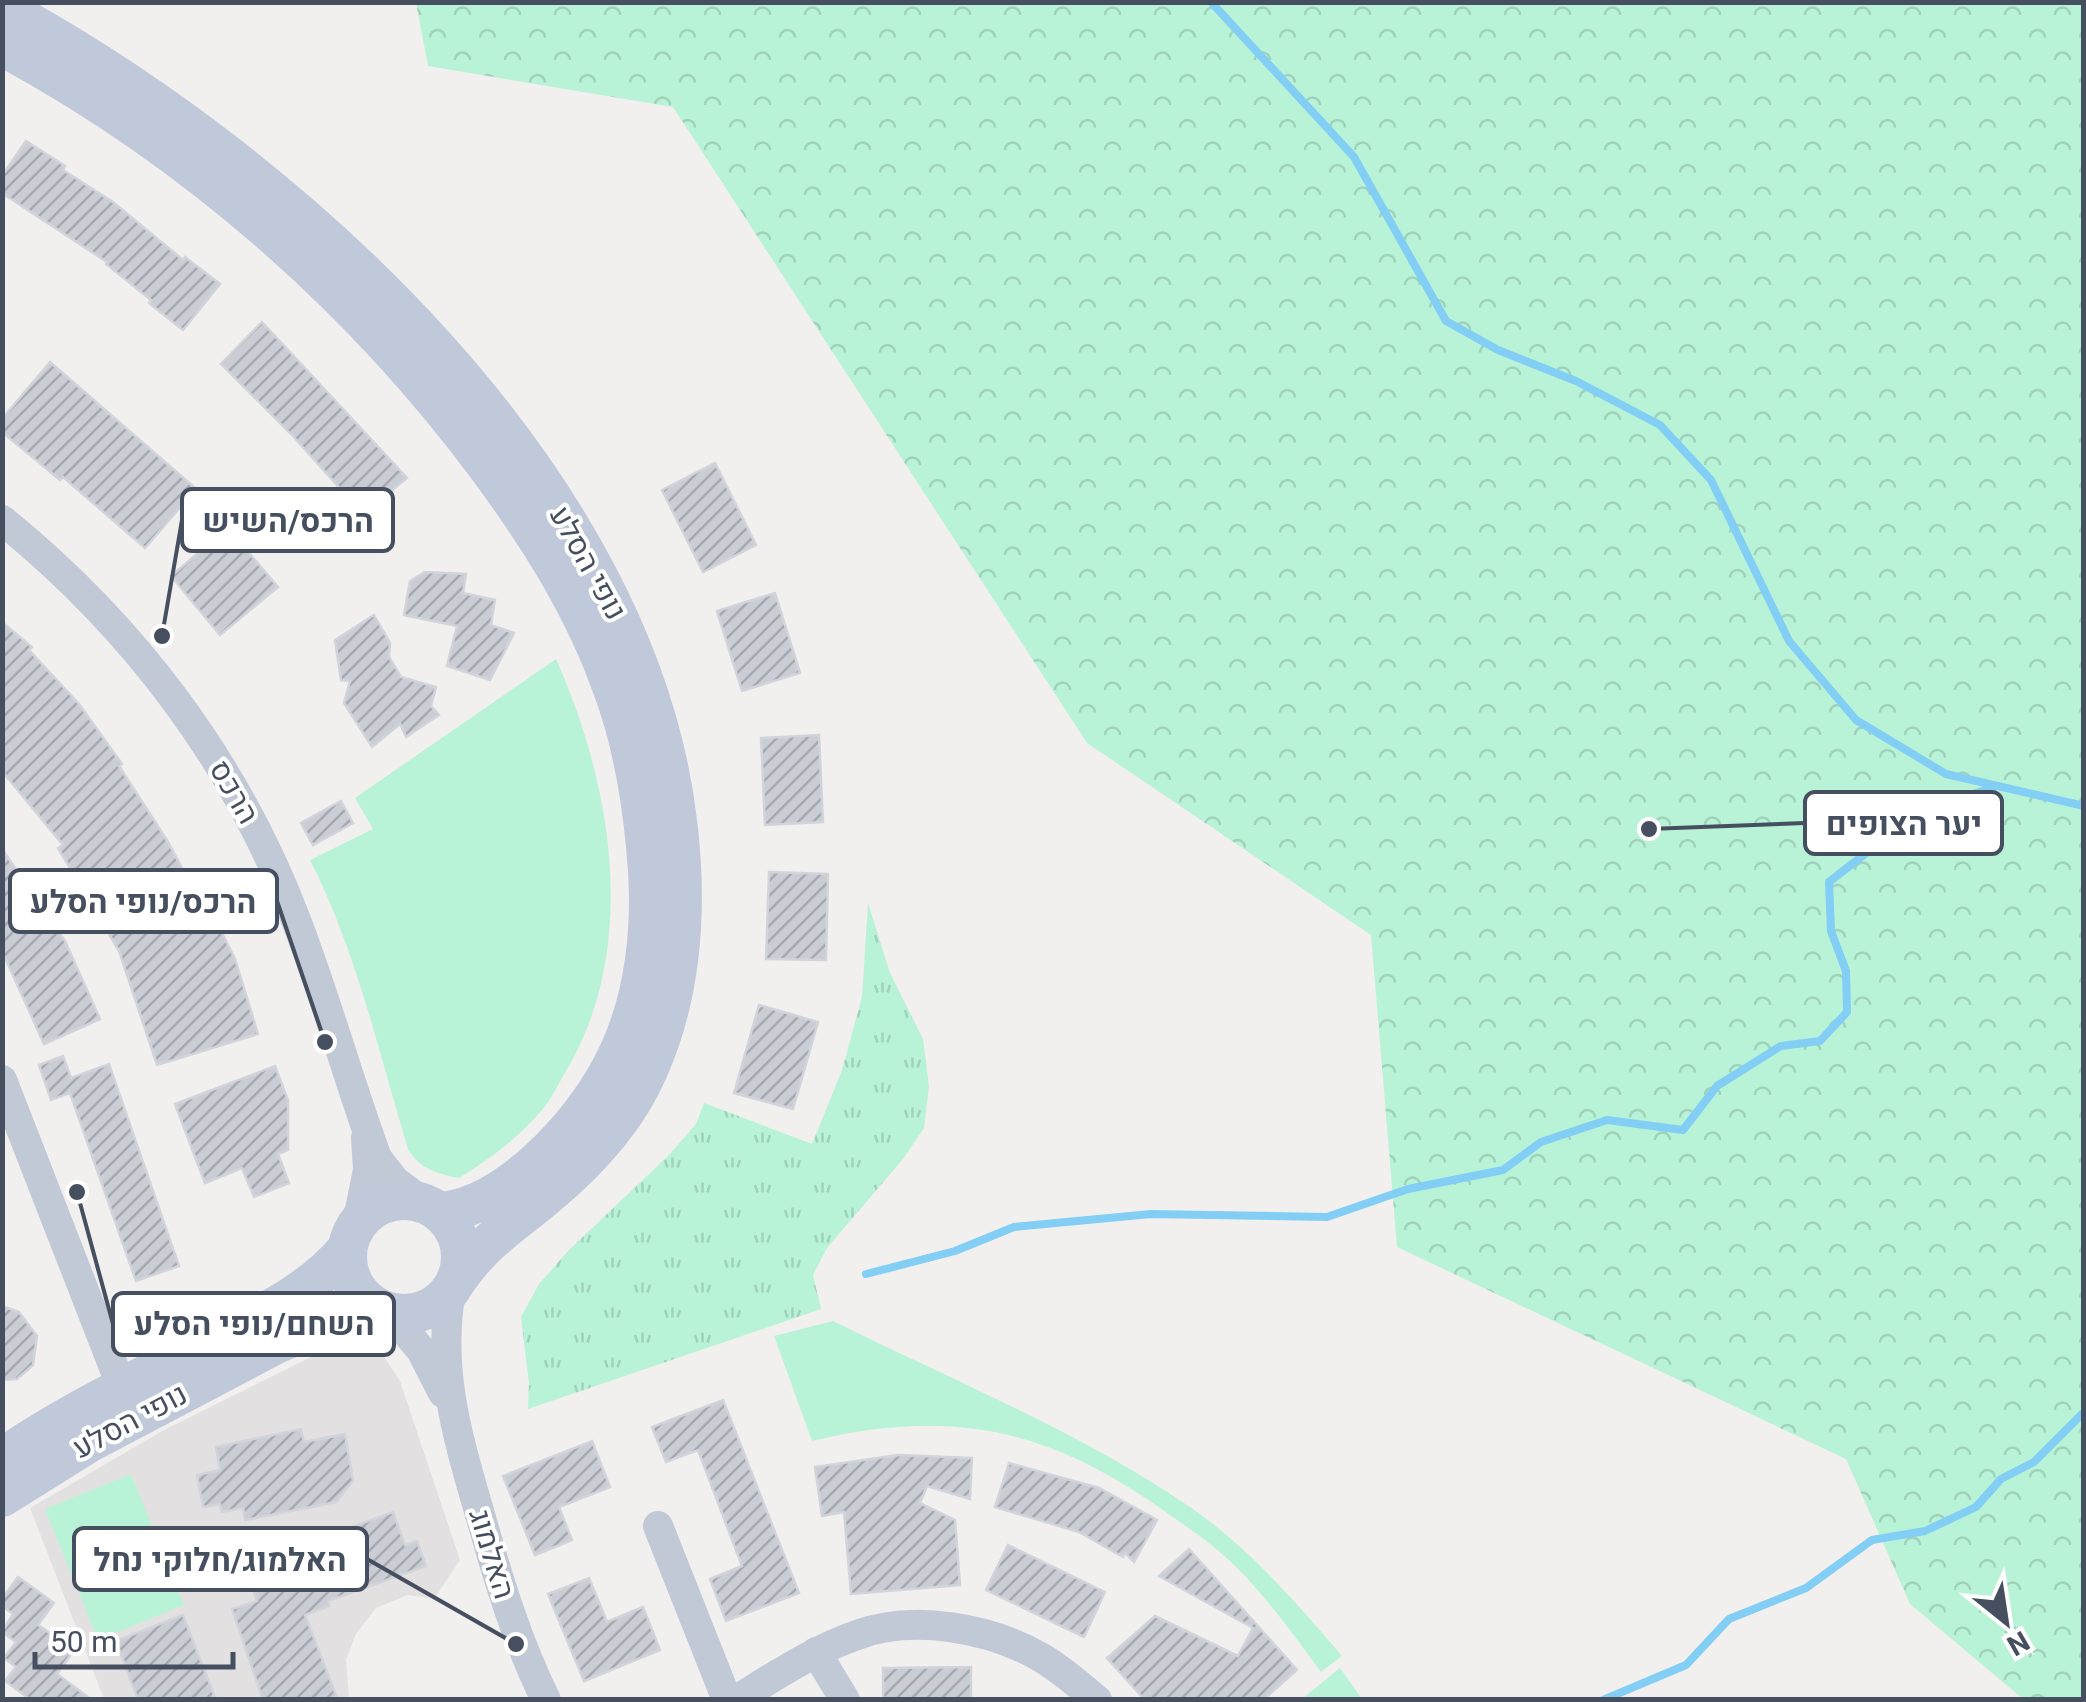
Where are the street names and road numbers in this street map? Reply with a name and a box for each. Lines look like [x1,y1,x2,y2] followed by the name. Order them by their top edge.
[543,500,634,626] street label: נופי הסלע
[202,754,266,830] street label: הרכס
[67,1376,193,1465] street label: נופי הסלע
[462,1505,523,1603] street label: האלמוג

